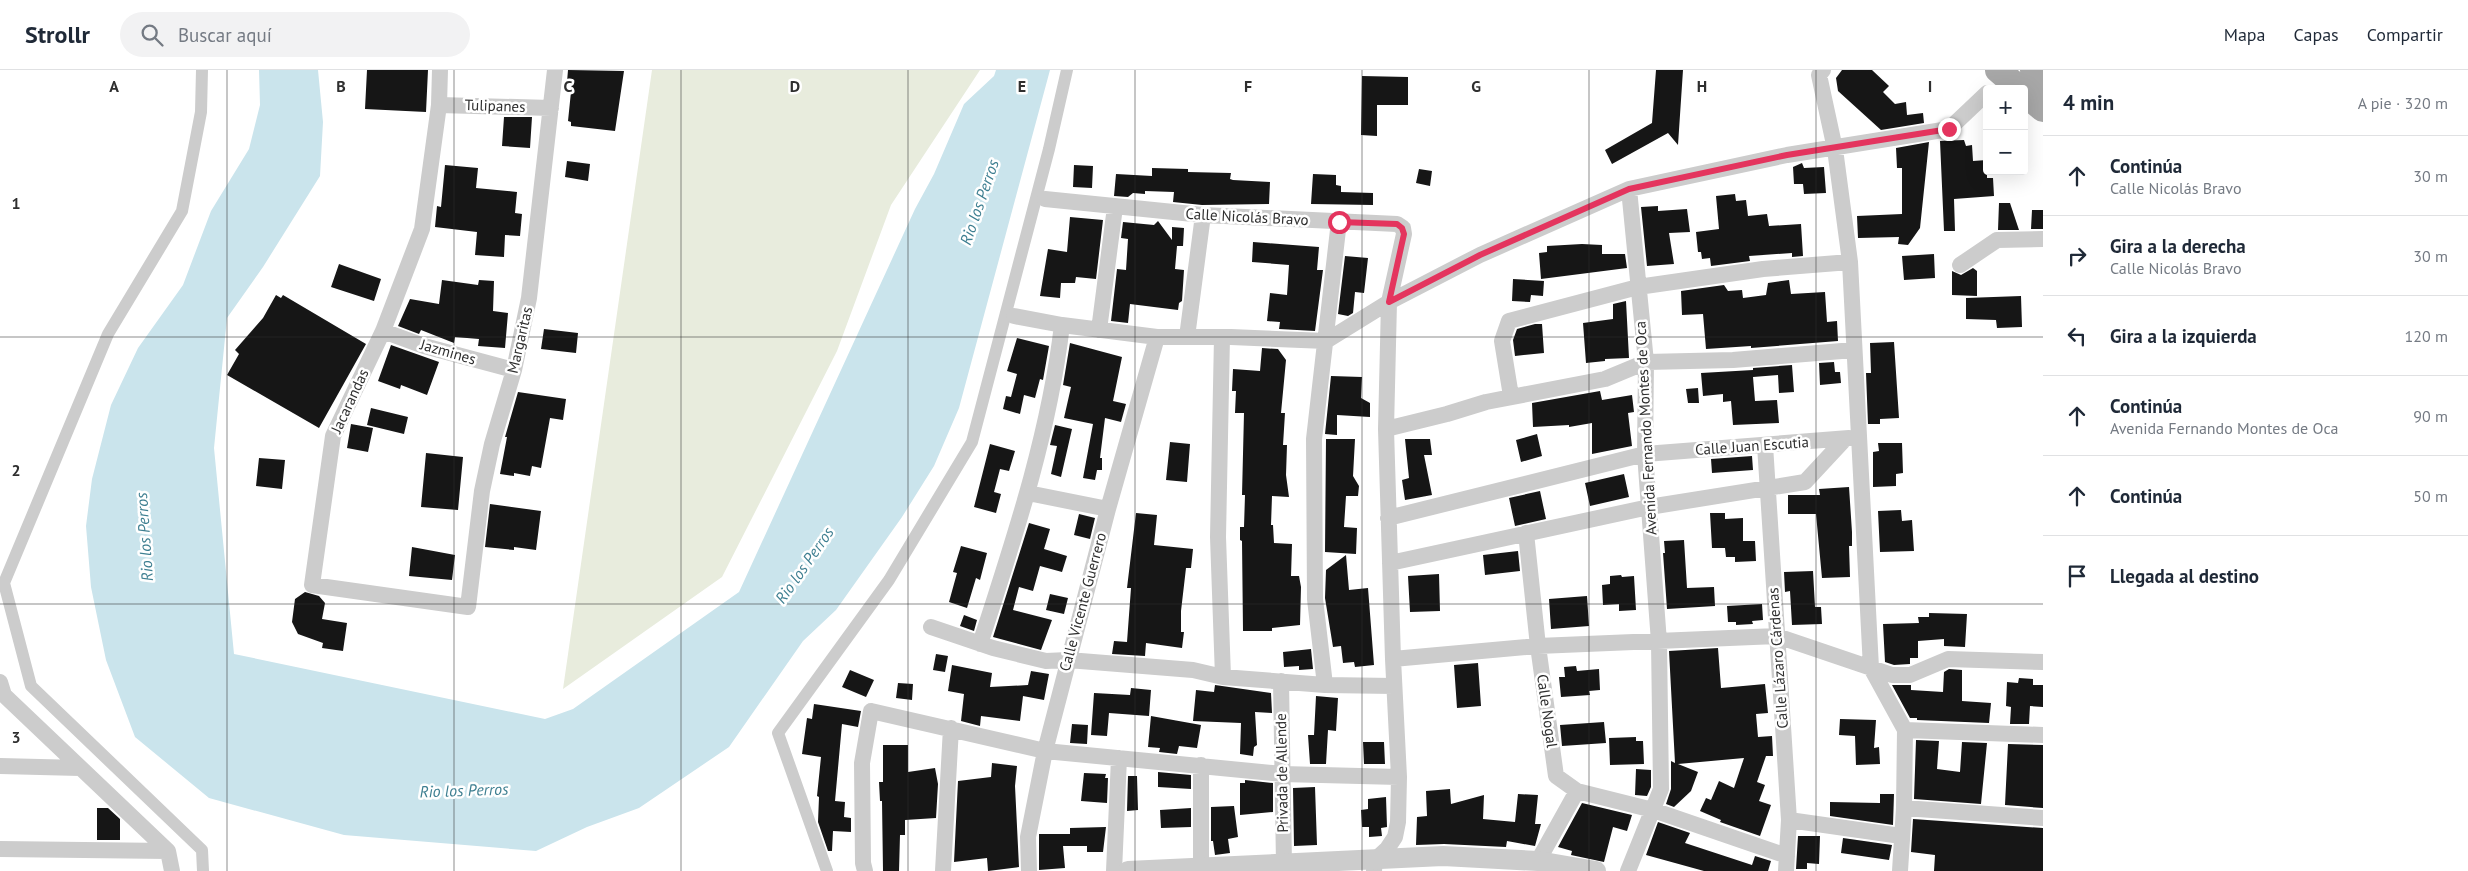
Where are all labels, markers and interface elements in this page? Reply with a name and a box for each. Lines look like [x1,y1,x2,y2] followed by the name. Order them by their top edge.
[120,12,470,57] search box
[25,19,90,50] text: Strollr
[138,21,166,49] icon: search
[178,23,272,47] text: Buscar aquí
[2224,23,2266,46] text: Mapa
[2294,23,2339,46] text: Capas
[2367,23,2443,46] text: Compartir
[109,76,119,96] text: A
[336,76,346,96] text: B
[564,76,573,96] text: C
[790,76,800,96] text: D
[1018,76,1026,96] text: E
[1244,76,1252,96] text: F
[1471,76,1481,96] text: G
[1697,76,1707,96] text: H
[1928,76,1932,96] text: I
[1983,85,2028,175] map controls
[1983,85,2028,130] button: +
[2063,89,2114,116] text: 4 min
[2358,93,2448,113] text: A pie · 320 m
[464,95,526,116] street label: Tulipanes
[1938,118,1961,141] route end
[1983,130,2028,175] button: −
[2110,154,2182,178] text: Continúa
[955,156,1003,247] water label: Rio los Perros
[2063,162,2091,190] icon: ahead
[2413,166,2448,186] text: 30 m
[2110,178,2241,198] text: Calle Nicolás Bravo
[11,193,21,213] text: 1
[1185,204,1309,229] street label: Calle Nicolás Bravo
[1328,211,1351,234] route start
[2110,234,2246,258] text: Gira a la derecha
[2063,242,2091,270] icon: right
[2413,246,2448,266] text: 30 m
[2110,258,2241,278] text: Calle Nicolás Bravo
[503,305,536,375] street label: Margaritas
[1630,321,1661,536] street label: Avenida Fernando Montes de Oca
[2063,322,2091,350] icon: left
[2110,324,2257,348] text: Gira a la izquierda
[2405,326,2448,346] text: 120 m
[417,334,478,368] street label: Jazmines
[326,366,373,437] street label: Jacarandas
[2110,394,2182,418] text: Continúa
[2063,402,2091,430] icon: ahead
[2413,406,2448,426] text: 90 m
[2110,418,2339,438] text: Avenida Fernando Montes de Oca
[1694,432,1809,459] street label: Calle Juan Escutia
[11,460,21,480] text: 2
[2063,482,2091,510] icon: ahead
[2110,484,2182,508] text: Continúa
[2413,486,2448,506] text: 50 m
[131,491,157,582] water label: Rio los Perros
[770,522,838,607] water label: Rio los Perros
[1055,530,1110,673] street label: Calle Vicente Guerrero
[2063,562,2091,590] icon: arrive
[2110,564,2259,588] text: Llegada al destino
[1763,587,1792,729] street label: Calle Lázaro Cárdenas
[1533,673,1562,750] street label: Calle Nogal
[1271,713,1292,833] street label: Privada de Allende
[11,727,21,747] text: 3
[419,778,509,802] water label: Rio los Perros

